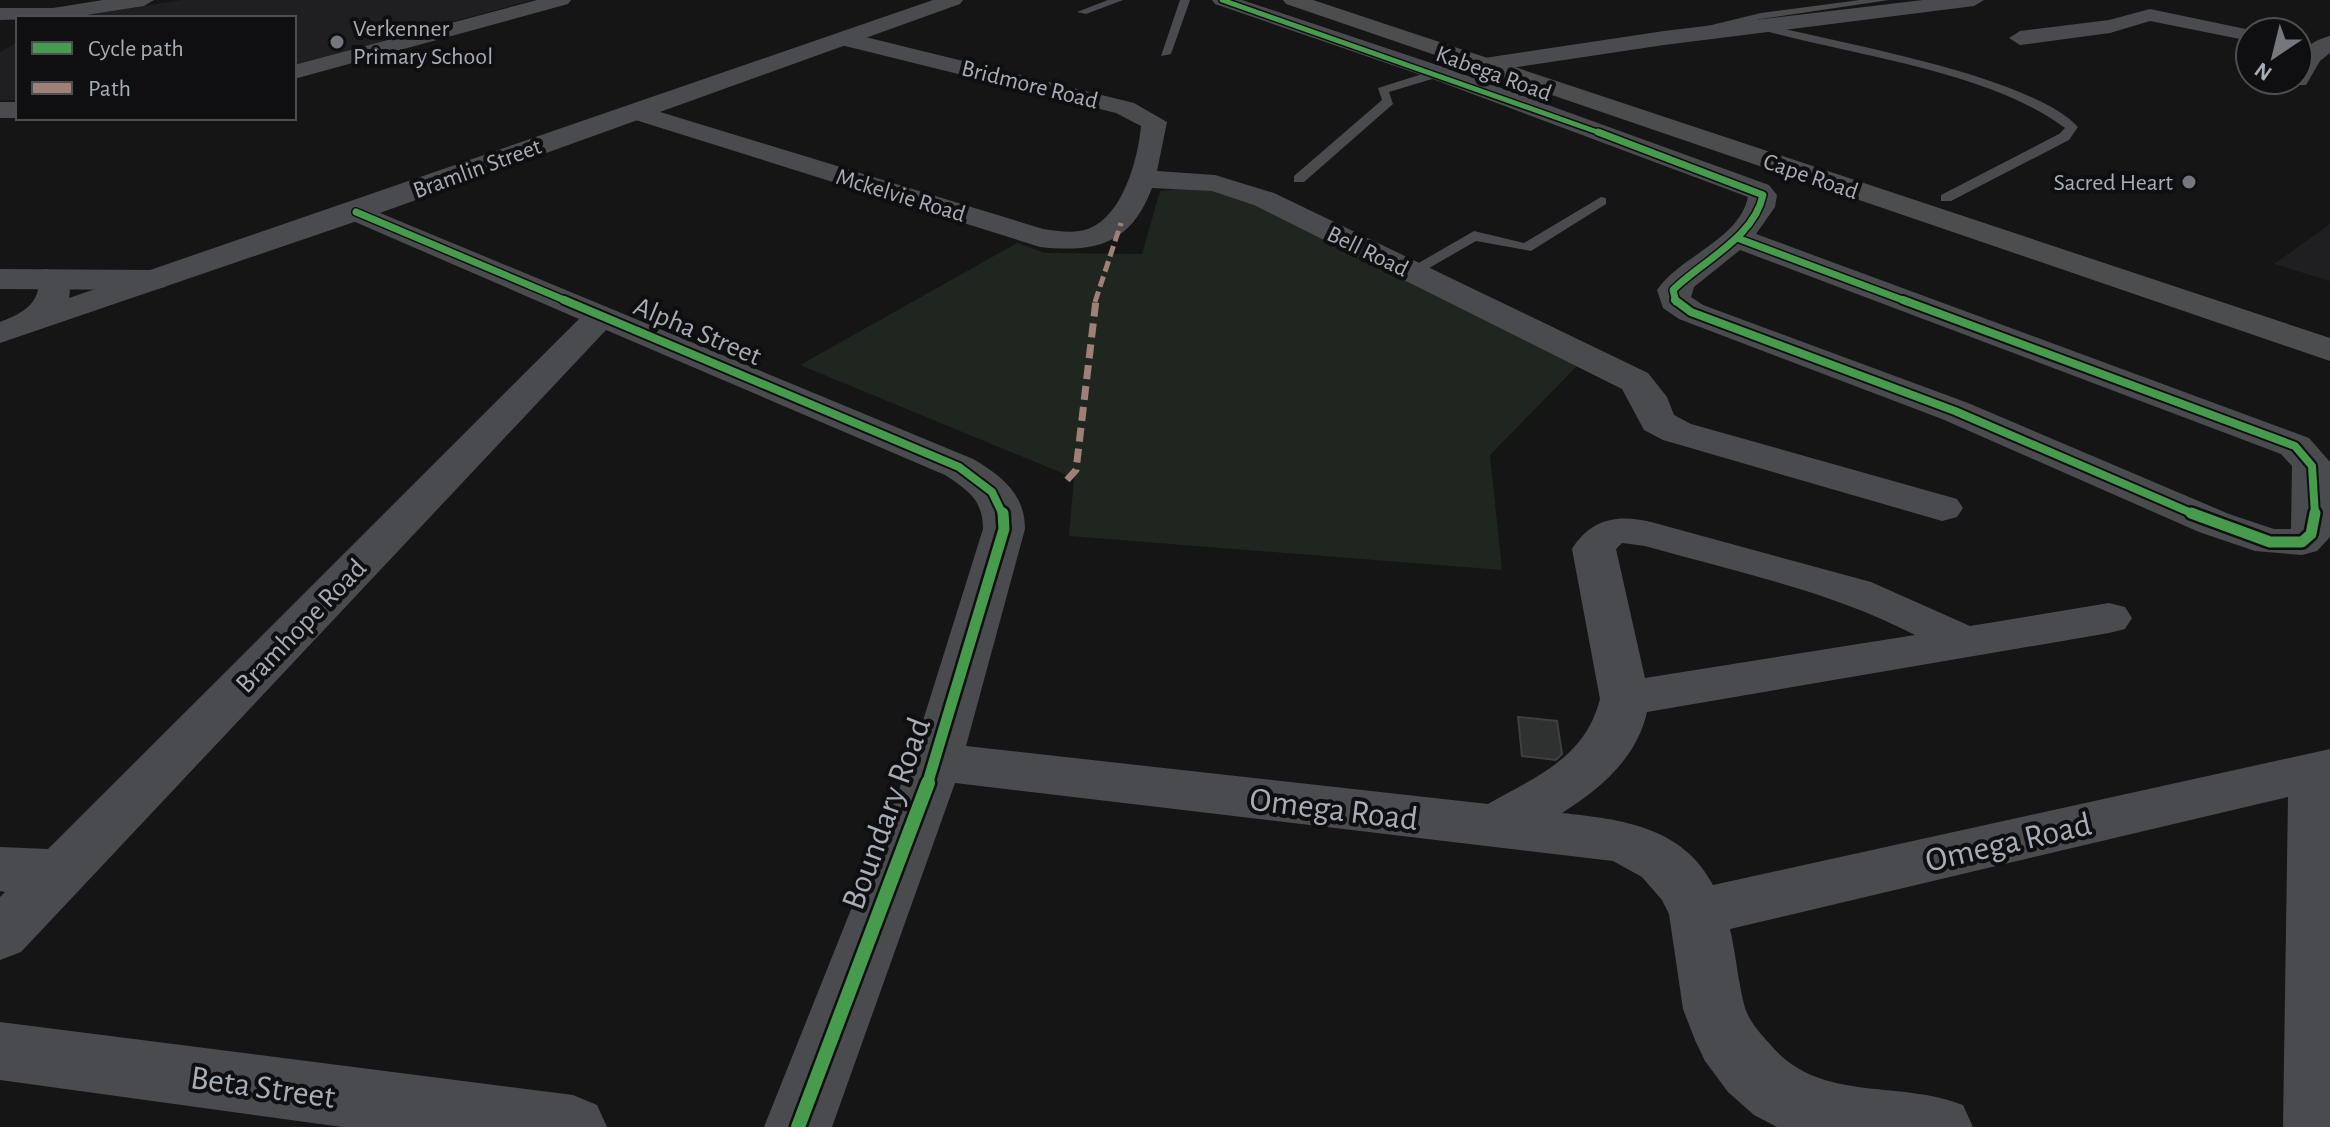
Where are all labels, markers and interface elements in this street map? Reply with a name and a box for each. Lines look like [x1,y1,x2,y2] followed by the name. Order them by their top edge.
[16,16,296,120] legend
[2234,16,2314,96] north arrow
[353,17,493,69] place label: Verkenner Primary School
[328,33,346,51] marker: Verkenner Primary School
[88,37,184,61] text: Cycle path
[1433,42,1555,106] street label: Kabega Road
[959,56,1101,114] street label: Bridmore Road
[2251,58,2276,85] text: N
[88,77,131,101] text: Path
[410,134,545,203] street label: Bramlin Street
[1760,150,1861,204] street label: Cape Road
[833,165,968,227] street label: Mckelvie Road
[2054,171,2173,195] place label: Sacred Heart
[2180,173,2198,191] marker: Sacred Heart
[1323,222,1412,282] street label: Bell Road
[629,293,765,371] street label: Alpha Street
[231,554,372,699] street label: Bramhope Road
[836,713,937,914] street label: Boundary Road
[1248,783,1420,837] street label: Omega Road
[1922,807,2095,879] street label: Omega Road
[188,1061,337,1115] street label: Beta Street

